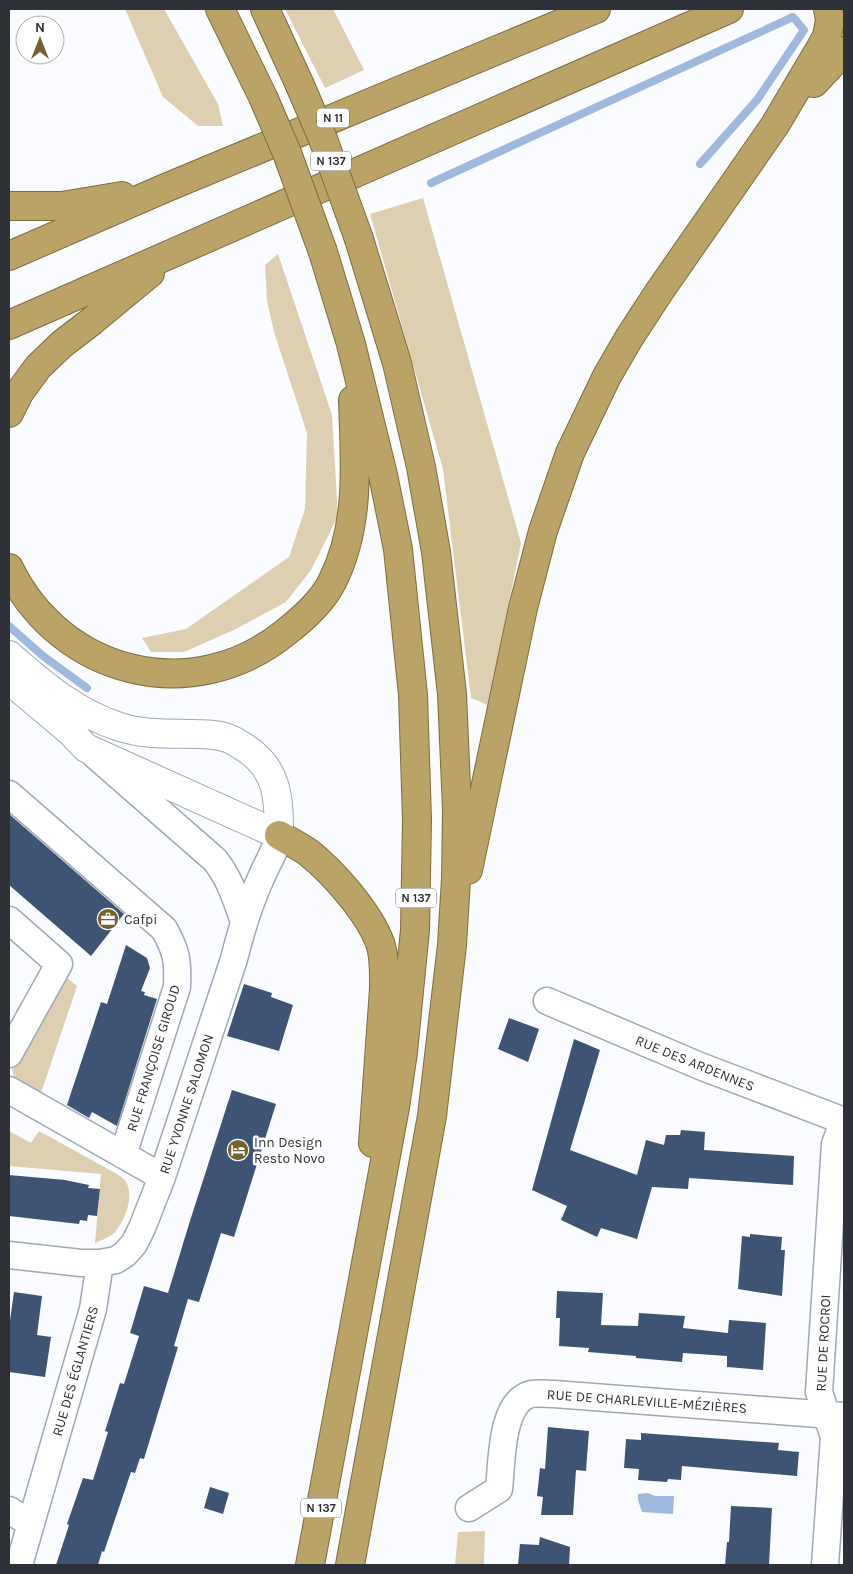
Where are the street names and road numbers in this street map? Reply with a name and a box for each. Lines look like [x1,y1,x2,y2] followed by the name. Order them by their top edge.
[317,109,349,128] road number: N 11
[311,152,351,170] road number: N 137
[396,888,436,908] road number: N 137
[123,983,184,1134] street label: RUE FRANÇOISE GIROUD
[156,1032,217,1176] street label: RUE YVONNE SALOMON
[633,1032,757,1095] street label: RUE DES ARDENNES
[812,1294,835,1392] street label: RUE DE ROCROI
[48,1304,102,1438] street label: RUE DES ÉGLANTIERS
[546,1385,748,1417] street label: RUE DE CHARLEVILLE-MÉZIÈRES
[301,1499,341,1518] road number: N 137

